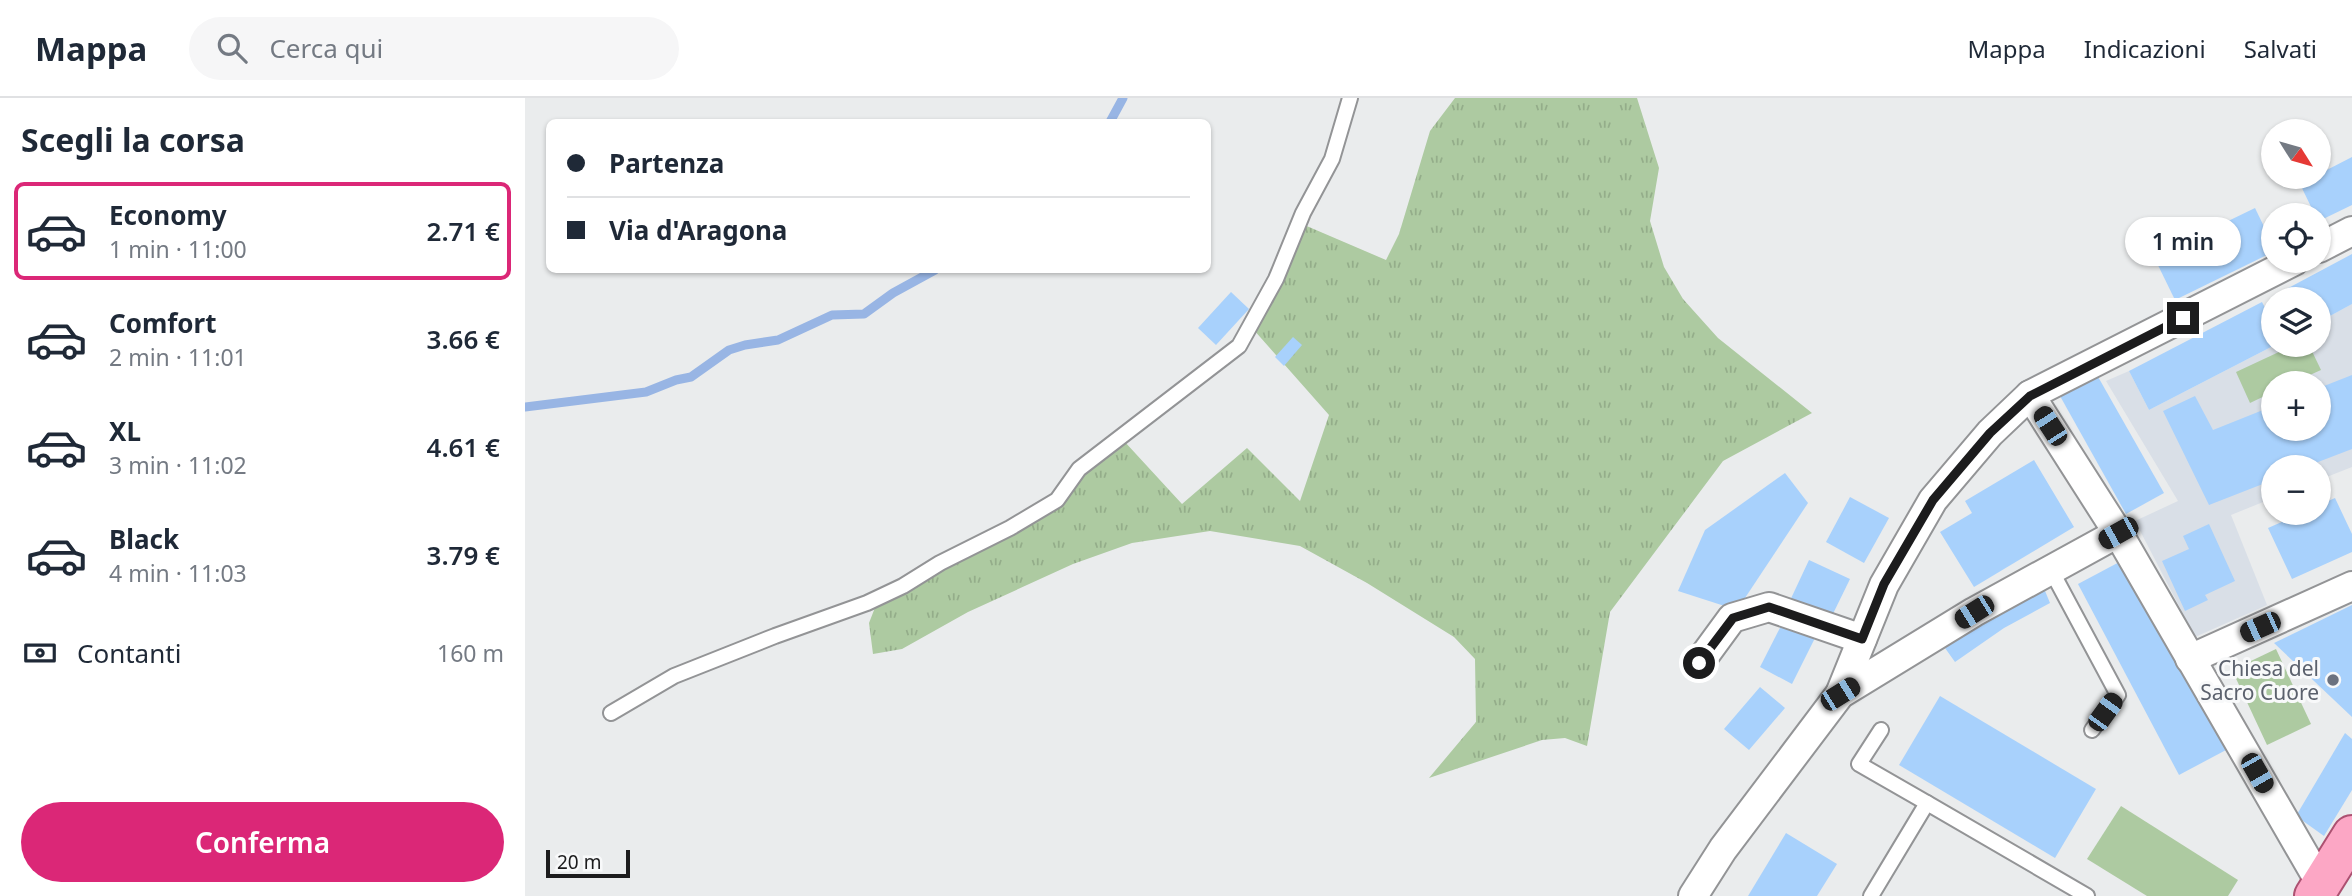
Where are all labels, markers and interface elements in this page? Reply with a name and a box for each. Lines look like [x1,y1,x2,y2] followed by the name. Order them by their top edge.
[189,17,679,80] search box
[35,26,147,71] text: Mappa
[213,29,251,67] icon: search
[269,30,383,66] text: Cerca qui
[1968,32,2046,65] text: Mappa
[2084,32,2206,65] text: Indicazioni
[2244,32,2317,65] text: Salvati
[21,118,245,161] text: Scegli la corsa
[2261,119,2331,189] north arrow
[2261,119,2331,525] map controls
[609,145,724,181] text: Partenza
[109,197,227,233] text: Economy
[25,200,88,263] icon: car
[2261,203,2331,273] button: locate
[609,212,787,248] text: Via d'Aragona
[427,213,500,249] text: 2.71 €
[2125,216,2241,266] callout: 1 min
[2152,225,2214,257] text: 1 min
[109,233,247,265] text: 1 min · 11:00
[2261,287,2331,357] button: layers
[2167,302,2199,334] route end
[109,305,217,341] text: Comfort
[25,308,88,371] icon: car
[427,321,500,357] text: 3.66 €
[109,341,247,373] text: 2 min · 11:01
[2261,371,2331,441] button: +
[2030,403,2071,449] car
[109,413,141,449] text: XL
[25,416,88,479] icon: car
[427,429,500,465] text: 4.61 €
[109,449,247,481] text: 3 min · 11:02
[2261,455,2331,525] button: −
[2095,514,2142,552] car
[109,521,179,557] text: Black
[25,524,88,587] icon: car
[427,537,500,573] text: 3.79 €
[109,557,247,589] text: 4 min · 11:03
[1951,592,1998,632] car
[2237,609,2284,645] car
[21,634,59,672] icon: cash
[77,635,181,671] text: Contanti
[437,637,504,669] text: 160 m
[1683,647,1715,679] route start
[2200,654,2319,706] place label: Chiesa del Sacro Cuore
[2325,672,2341,688] marker: Chiesa del Sacro Cuore
[1817,674,1864,714] car
[2085,689,2126,735] car
[2238,750,2277,796] car
[21,802,504,882] button: Conferma
[546,847,630,879] scale bar
[557,849,601,875] text: 20 m

